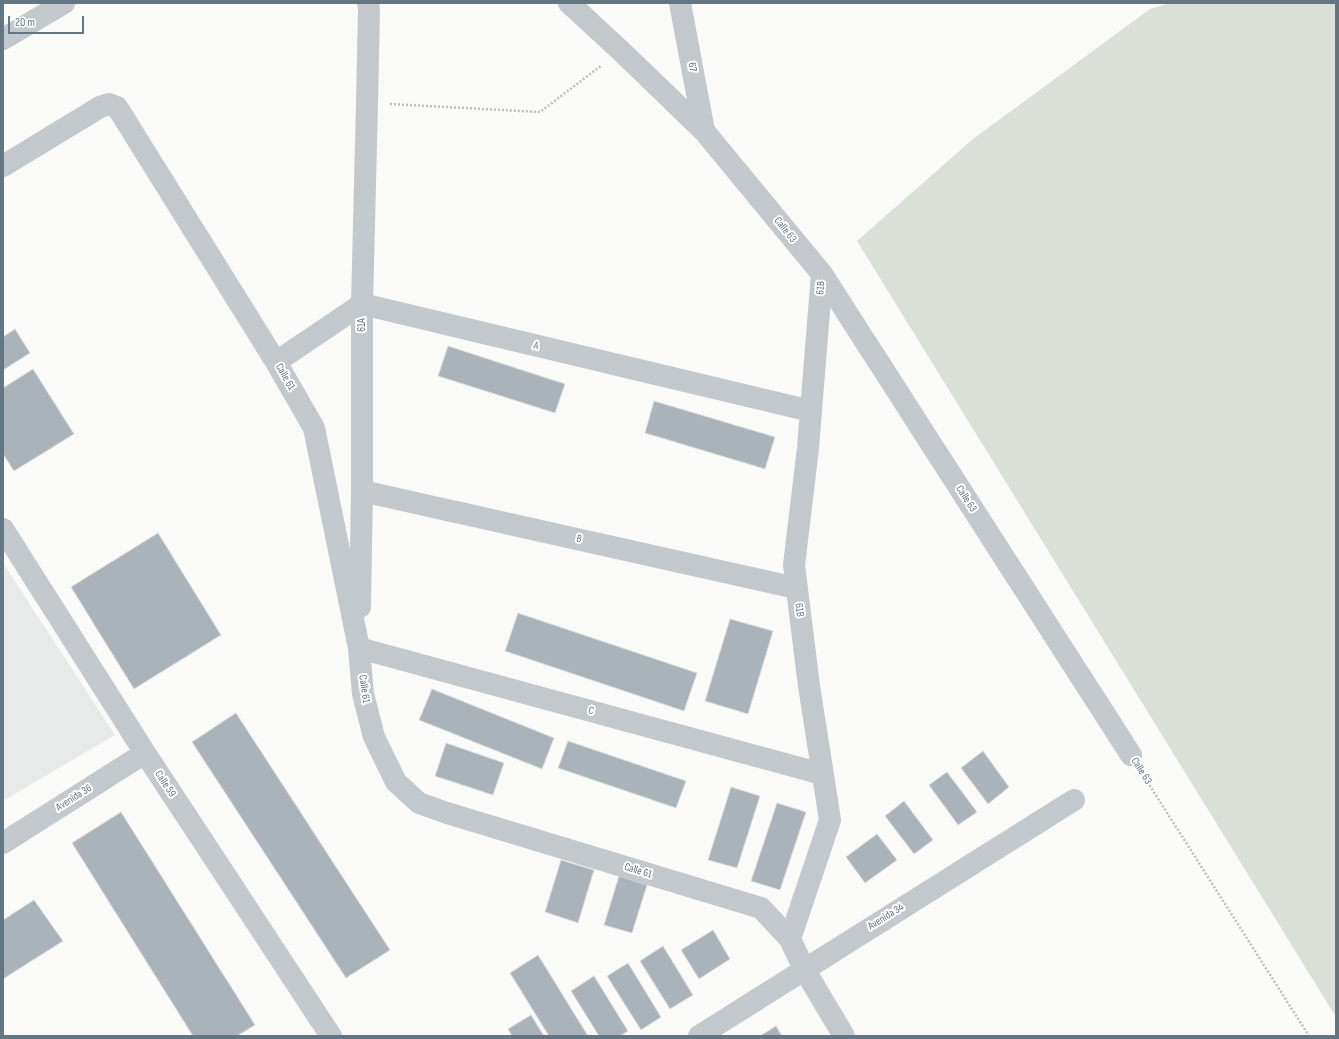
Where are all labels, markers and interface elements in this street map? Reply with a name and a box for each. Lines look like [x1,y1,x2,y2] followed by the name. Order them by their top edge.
[10,8,86,34] scale bar
[15,15,35,30] text: 20 m
[685,61,699,73] street label: 67
[771,215,799,245] street label: Calle 63
[814,281,828,295] street label: 61B
[355,318,369,332] street label: 61A
[532,339,540,353] street label: A
[272,361,298,393] street label: Calle 61
[953,483,979,515] street label: Calle 63
[575,532,583,546] street label: B
[792,602,806,618] street label: 61B
[355,674,373,704] street label: Calle 61
[587,704,595,718] street label: C
[1128,755,1154,787] street label: Calle 63
[152,768,178,800] street label: Calle 59
[54,782,94,814] street label: Avenida 36
[623,861,653,881] street label: Calle 61
[866,901,906,933] street label: Avenida 34

